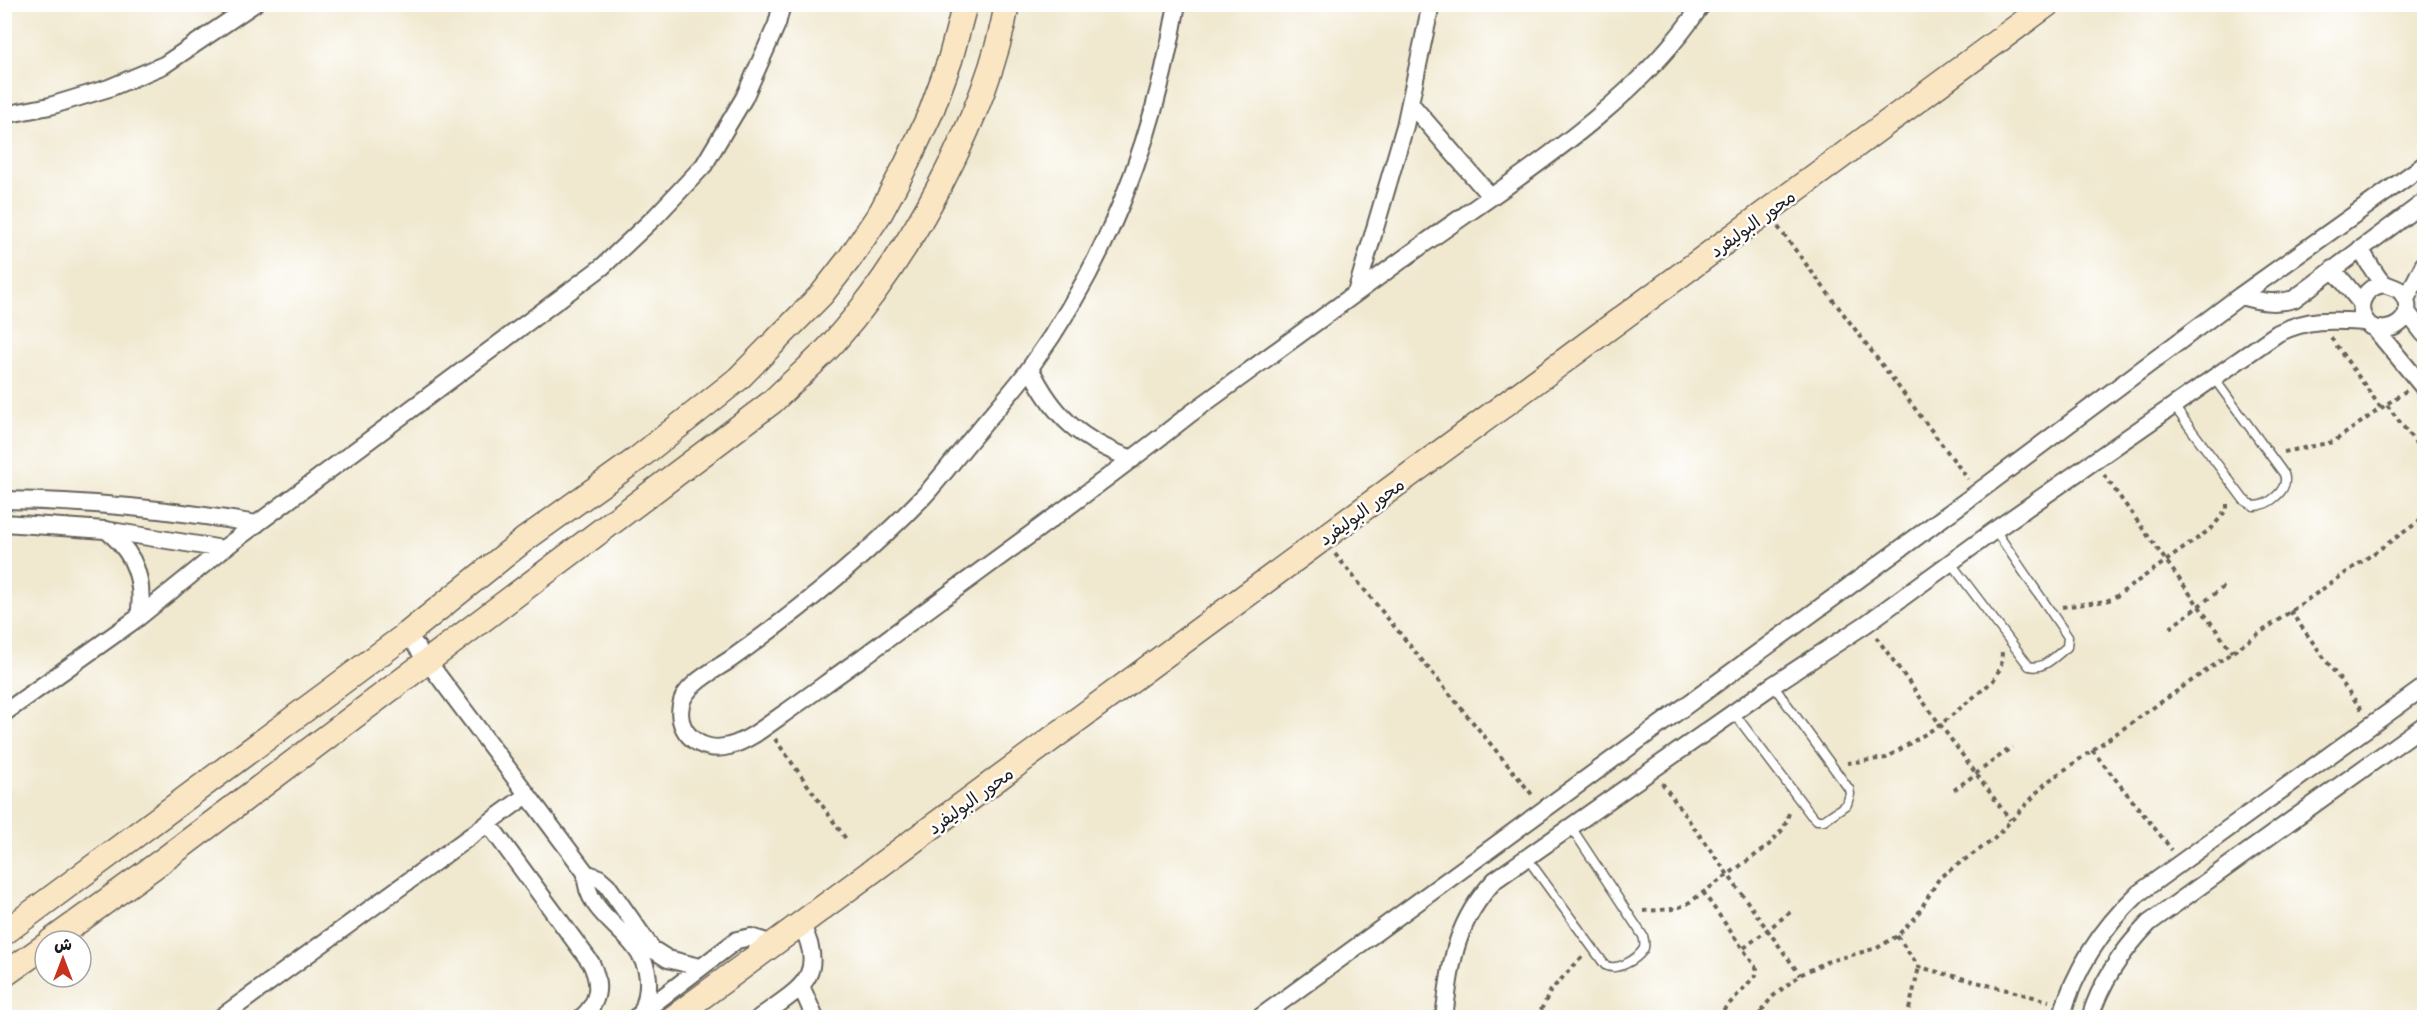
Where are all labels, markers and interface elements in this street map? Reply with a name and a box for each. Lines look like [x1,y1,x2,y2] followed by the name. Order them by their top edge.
[1704,184,1800,262] street label: محور البوليفرد
[1313,472,1409,550] street label: محور البوليفرد
[922,761,1018,839] street label: محور البوليفرد
[33,929,93,989] north arrow
[54,933,72,954] text: ش

